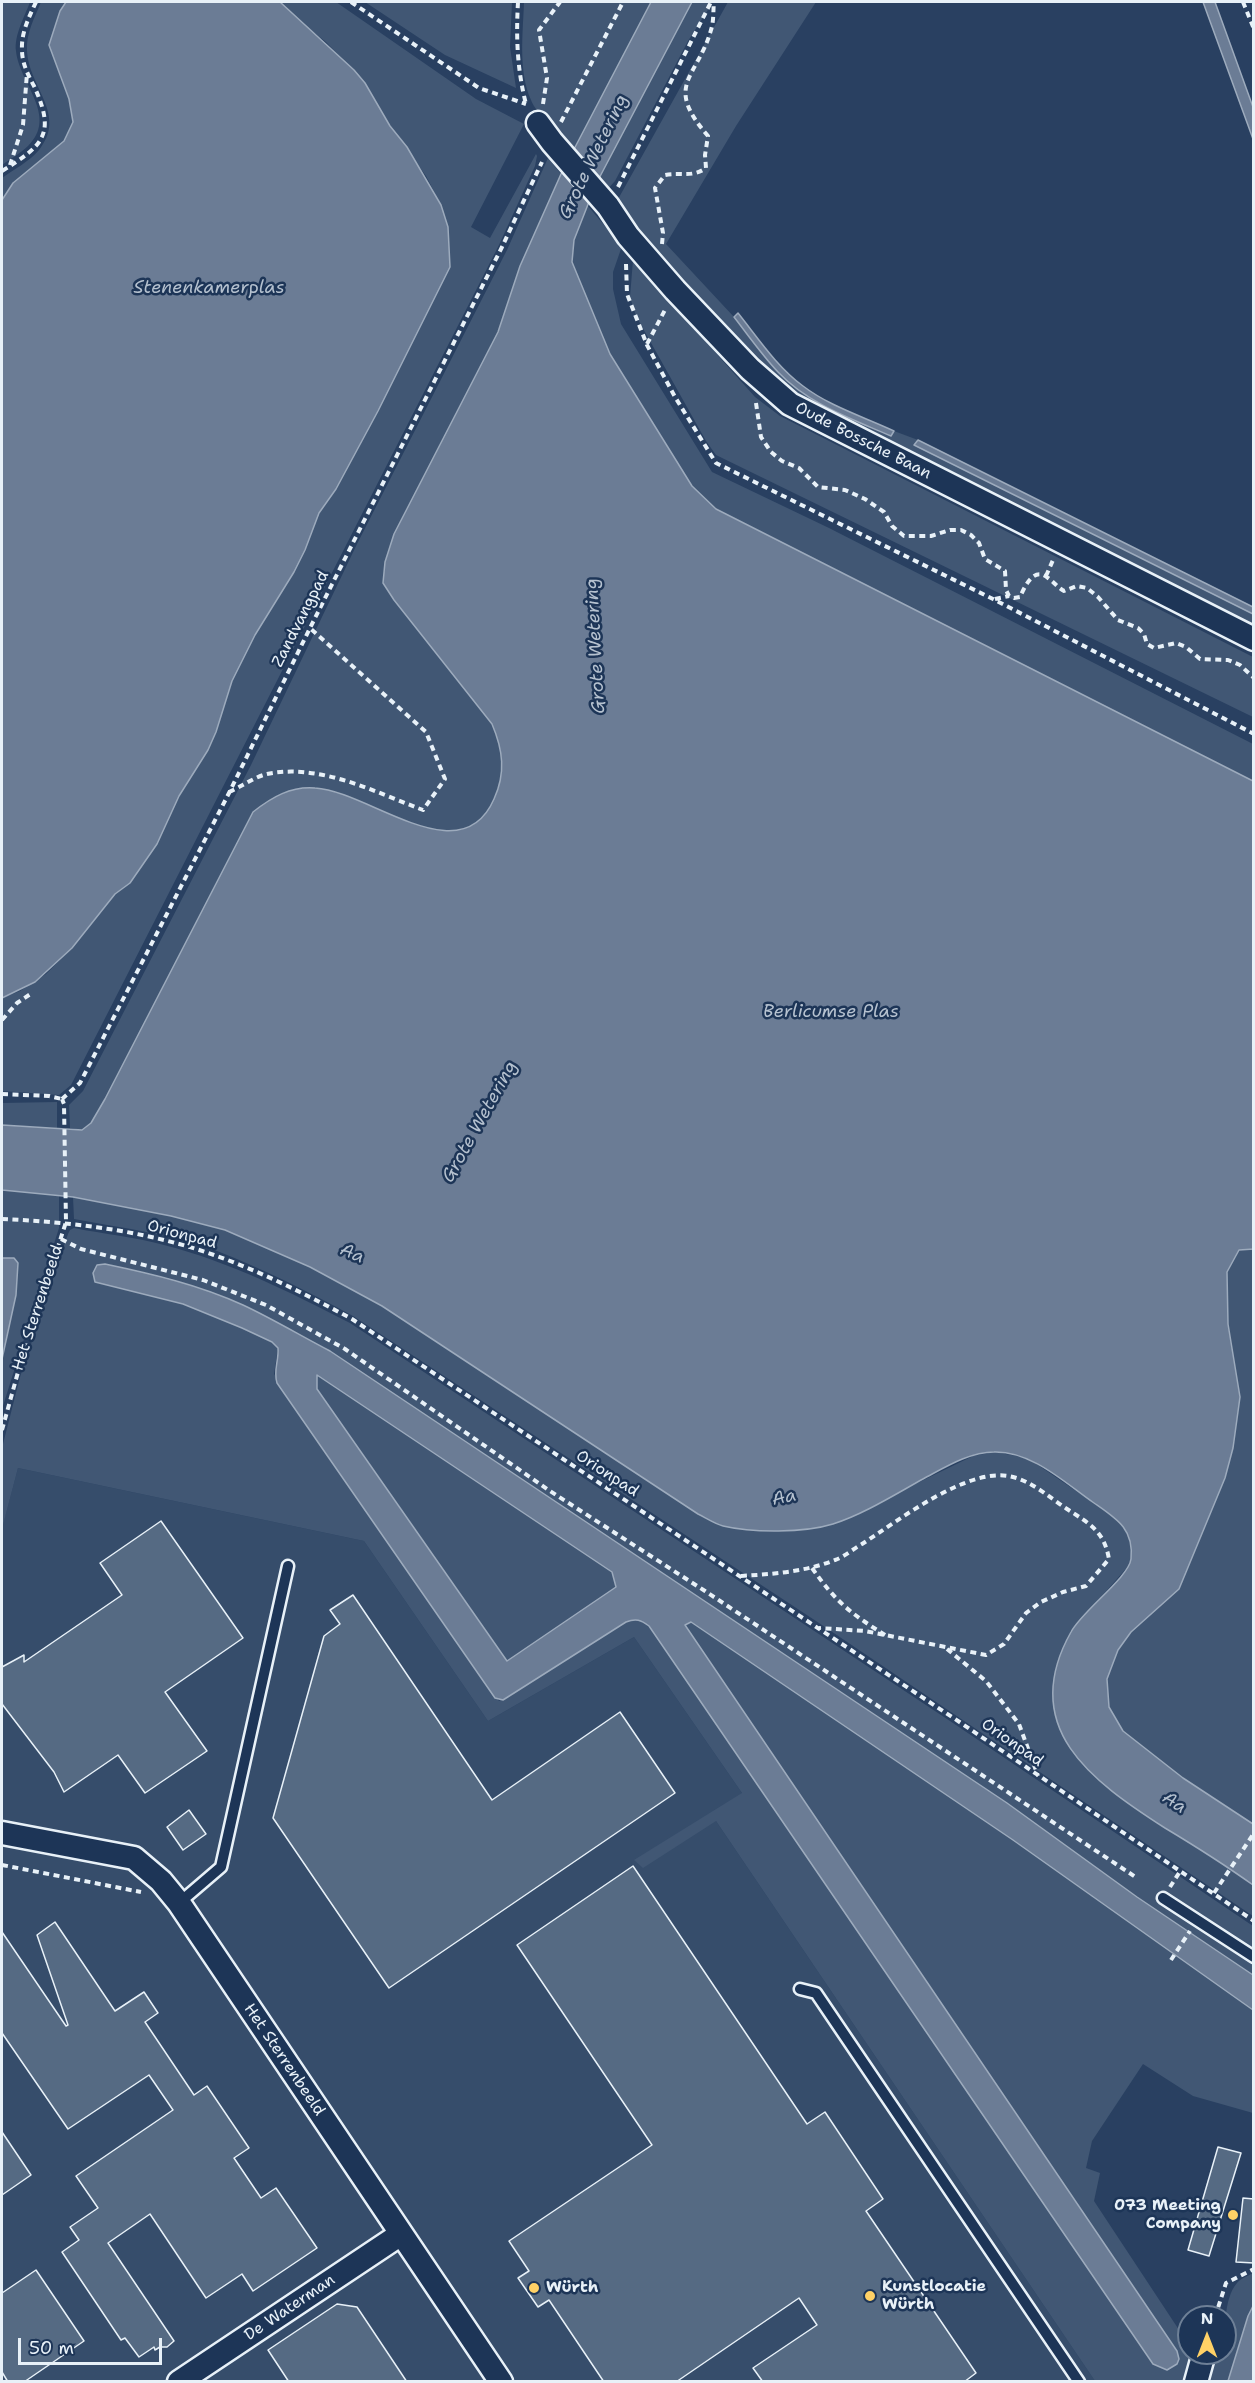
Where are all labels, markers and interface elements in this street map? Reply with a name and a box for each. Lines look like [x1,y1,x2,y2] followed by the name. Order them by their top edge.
[555,91,633,223] water label: Grote Wetering
[133,277,285,299] water label: Stenenkamerplas
[792,398,934,484] street label: Oude Bossche Baan
[268,568,334,670] street label: Zandvangpad
[582,578,610,714] water label: Grote Wetering
[763,1001,899,1023] water label: Berlicumse Plas
[438,1058,522,1186] water label: Grote Wetering
[145,1217,219,1253] street label: Orionpad
[337,1239,367,1269] water label: Aa
[9,1243,67,1373] street label: Het Sterrenbeeld
[572,1447,642,1501] street label: Orionpad
[770,1485,798,1511] water label: Aa
[977,1715,1047,1771] street label: Orionpad
[1158,1787,1190,1819] water label: Aa
[239,2000,329,2120] street label: Het Sterrenbeeld
[1114,2196,1221,2234] place label: 073 Meeting Company
[1226,2208,1240,2222] marker: 073 Meeting Company
[241,2271,339,2345] street label: De Waterman
[882,2277,986,2315] place label: Kunstlocatie Würth
[546,2278,599,2298] place label: Würth
[527,2281,541,2295] marker: Würth
[863,2289,877,2303] marker: Kunstlocatie Würth
[1177,2305,1237,2365] north arrow
[1201,2308,1213,2329] text: N
[21,2326,165,2364] scale bar
[29,2336,74,2360] text: 50 m

